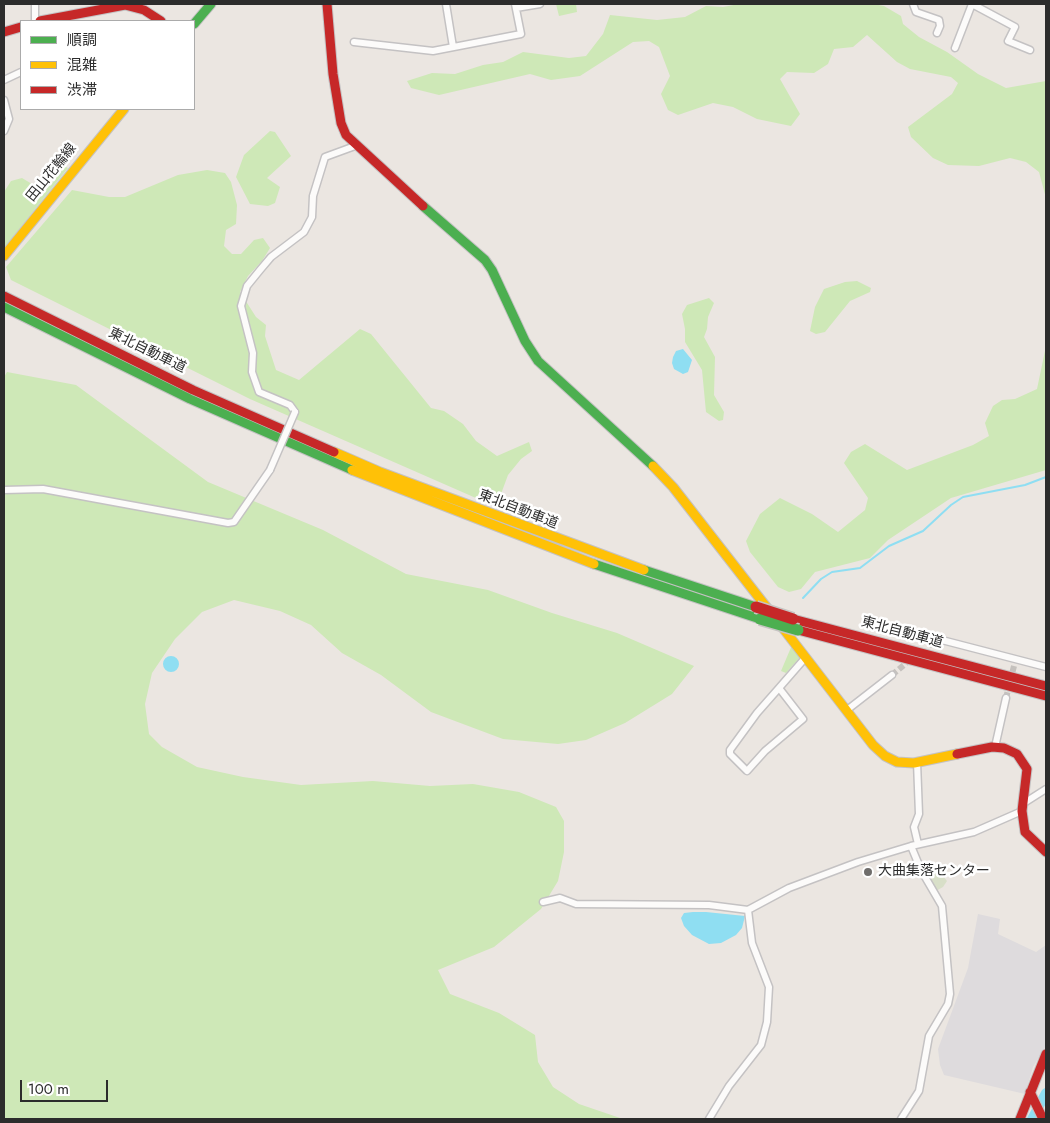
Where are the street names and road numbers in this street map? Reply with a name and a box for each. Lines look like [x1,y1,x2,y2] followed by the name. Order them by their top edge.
[23,141,81,205] street label: 田山花輪線
[106,325,188,377] street label: 東北自動車道
[476,487,560,533] street label: 東北自動車道
[859,614,945,652] street label: 東北自動車道

